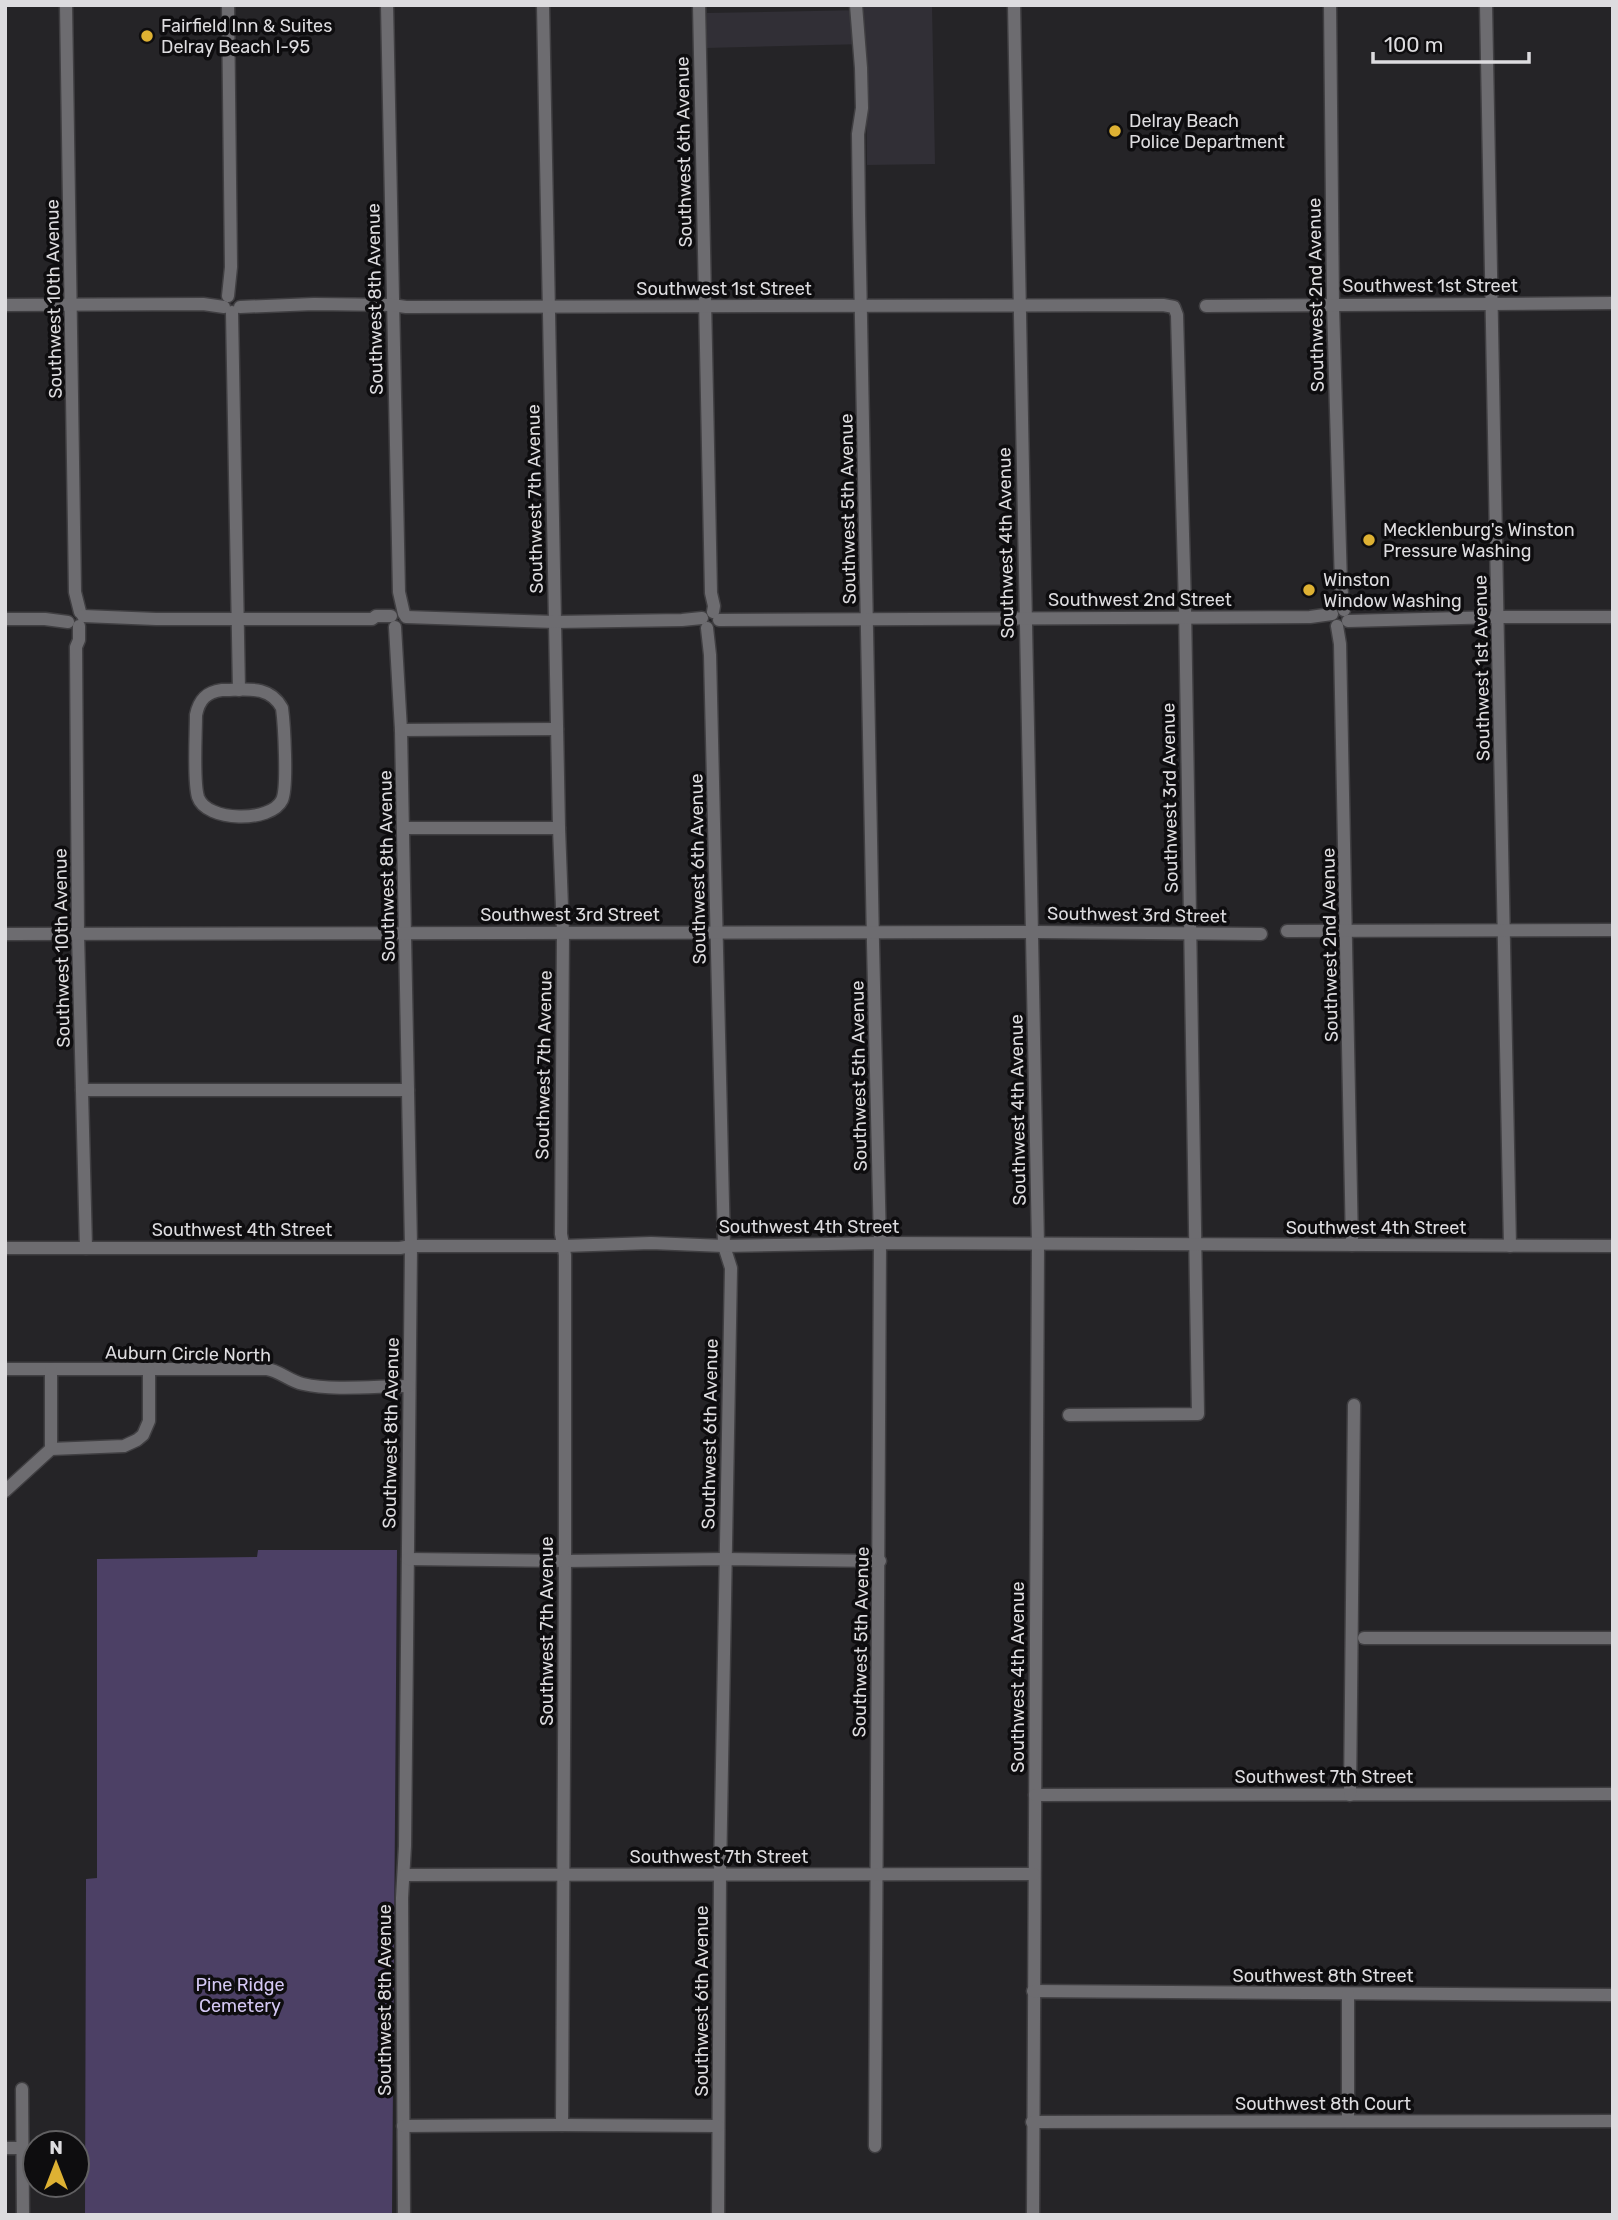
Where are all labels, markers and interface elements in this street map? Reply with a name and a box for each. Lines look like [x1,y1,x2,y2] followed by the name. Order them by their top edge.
[161,15,332,58] place label: Fairfield Inn & Suites Delray Beach I-95
[1373,21,1529,65] scale bar
[139,28,155,44] marker: Fairfield Inn & Suites Delray Beach I-95
[1384,32,1443,57] text: 100 m
[671,56,697,248] street label: Southwest 6th Avenue
[1129,110,1285,153] place label: Delray Beach Police Department
[1107,123,1123,139] marker: Delray Beach Police Department
[1303,198,1329,392] street label: Southwest 2nd Avenue
[41,199,67,399] street label: Southwest 10th Avenue
[362,203,388,395] street label: Southwest 8th Avenue
[1342,275,1518,297] street label: Southwest 1st Street
[636,278,812,300] street label: Southwest 1st Street
[522,404,548,594] street label: Southwest 7th Avenue
[835,413,861,605] street label: Southwest 5th Avenue
[993,447,1019,639] street label: Southwest 4th Avenue
[1383,519,1575,562] place label: Mecklenburg's Winston Pressure Washing
[1361,532,1377,548] marker: Mecklenburg's Winston Pressure Washing
[1323,569,1462,612] place label: Winston Window Washing
[1469,575,1495,761] street label: Southwest 1st Avenue
[1301,582,1317,598] marker: Winston Window Washing
[1048,589,1232,611] street label: Southwest 2nd Street
[1157,703,1183,893] street label: Southwest 3rd Avenue
[374,770,400,962] street label: Southwest 8th Avenue
[685,773,711,965] street label: Southwest 6th Avenue
[49,848,75,1048] street label: Southwest 10th Avenue
[1317,848,1343,1042] street label: Southwest 2nd Avenue
[1047,902,1227,928] street label: Southwest 3rd Street
[480,904,660,926] street label: Southwest 3rd Street
[531,970,557,1160] street label: Southwest 7th Avenue
[846,980,872,1172] street label: Southwest 5th Avenue
[1005,1014,1031,1206] street label: Southwest 4th Avenue
[719,1216,899,1238] street label: Southwest 4th Street
[1286,1217,1466,1239] street label: Southwest 4th Street
[152,1219,332,1241] street label: Southwest 4th Street
[378,1337,404,1529] street label: Southwest 8th Avenue
[697,1338,723,1530] street label: Southwest 6th Avenue
[105,1342,271,1366] street label: Auburn Circle North
[536,1536,558,1726] street label: Southwest 7th Avenue
[848,1546,874,1738] street label: Southwest 5th Avenue
[1007,1581,1029,1773] street label: Southwest 4th Avenue
[1235,1766,1413,1788] street label: Southwest 7th Street
[630,1846,808,1868] street label: Southwest 7th Street
[374,1904,396,2096] street label: Southwest 8th Avenue
[691,1906,713,2096] street label: Southwest 6th Avenue
[1232,1965,1414,1987] street label: Southwest 8th Street
[196,1974,285,2017] park label: Pine Ridge Cemetery
[1235,2093,1411,2115] street label: Southwest 8th Court
[21,2129,91,2199] north arrow
[49,2136,63,2159] text: N

